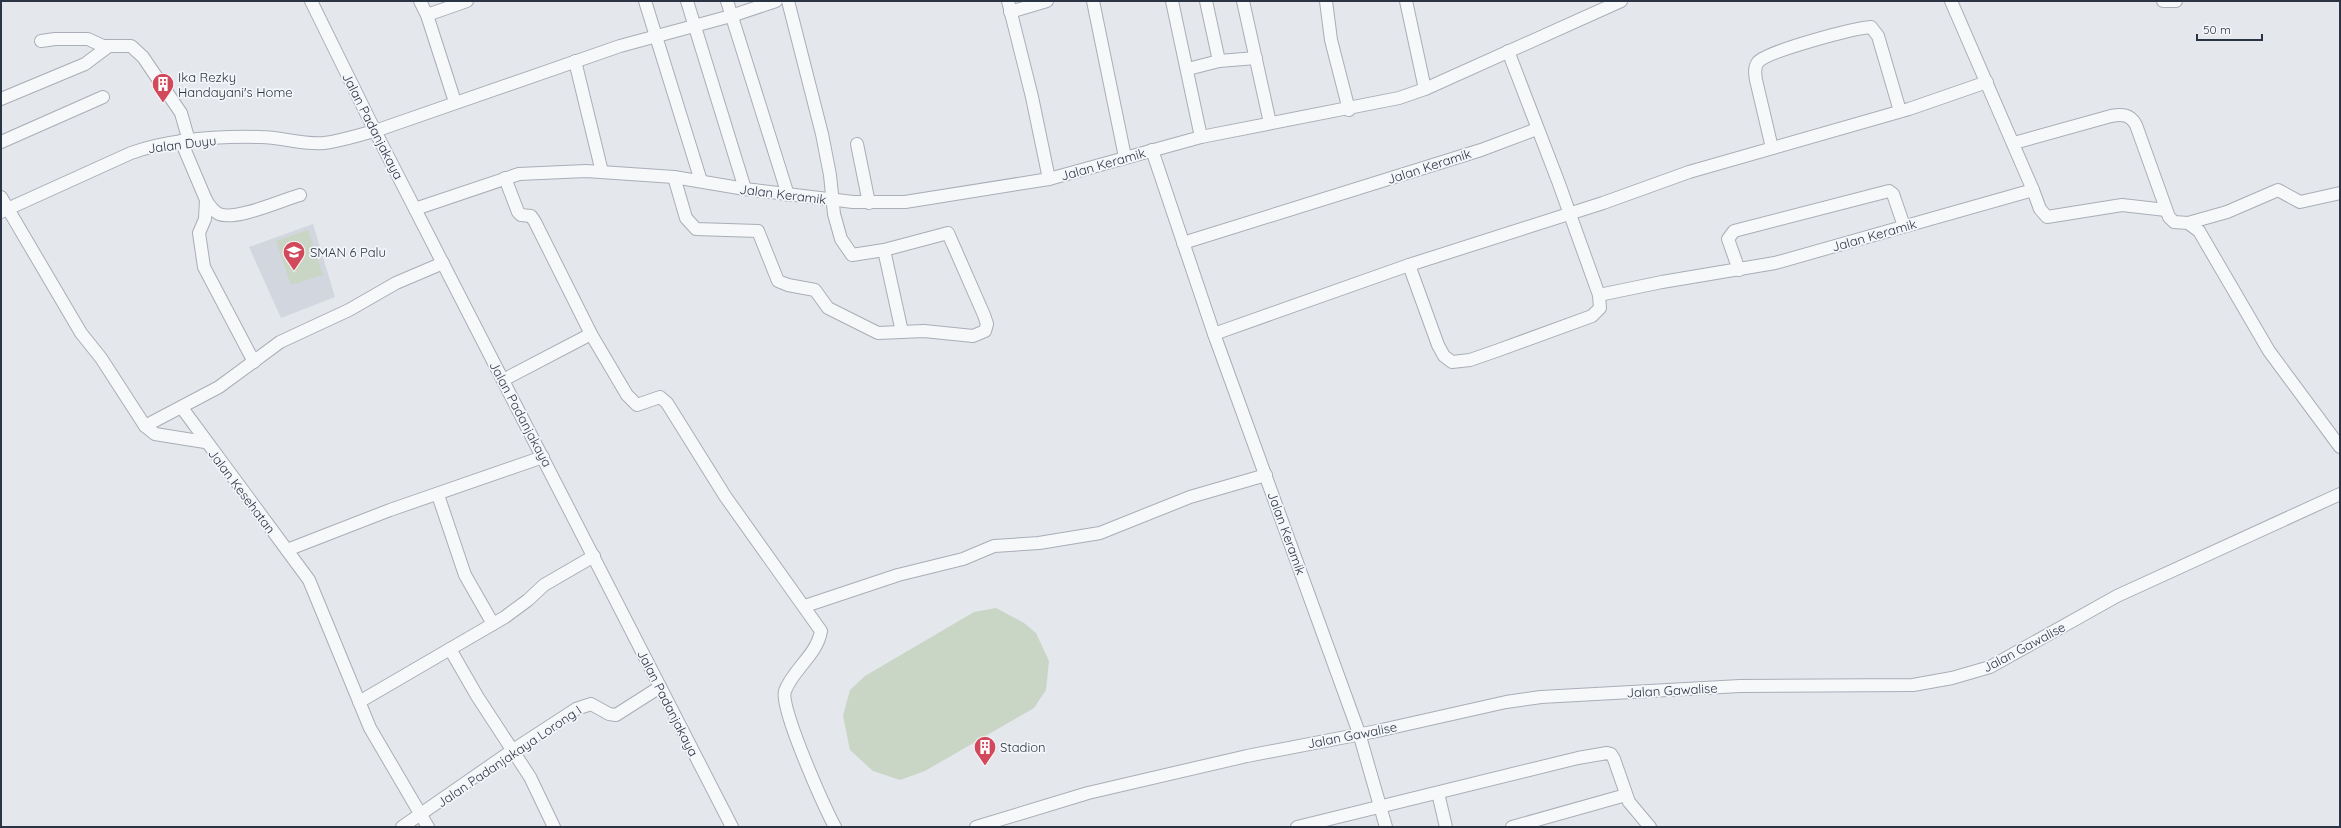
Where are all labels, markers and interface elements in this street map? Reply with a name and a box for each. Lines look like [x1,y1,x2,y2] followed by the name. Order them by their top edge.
[2197,16,2262,42] scale bar
[2203,22,2231,37] text: 50 m
[178,69,293,100] place label: Ika Rezky Handayani's Home
[339,70,407,182] street label: Jalan Padanjakaya
[150,71,176,104] building icon: Ika Rezky Handayani's Home
[147,132,217,156] street label: Jalan Duyu
[1059,144,1147,184] street label: Jalan Keramik
[1385,145,1473,187] street label: Jalan Keramik
[739,181,827,207] street label: Jalan Keramik
[1830,215,1918,255] street label: Jalan Keramik
[281,239,307,272] school or university icon: SMAN 6 Palu
[310,244,386,260] place label: SMAN 6 Palu
[486,358,556,470] street label: Jalan Padanjakaya
[205,446,279,536] street label: Jalan Kesehatan
[1265,489,1309,577] street label: Jalan Keramik
[1980,619,2068,675] street label: Jalan Gawalise
[634,647,702,759] street label: Jalan Padanjakaya
[1626,680,1718,700] street label: Jalan Gawalise
[434,702,584,810] street label: Jalan Padanjakaya Lorong I
[1306,718,1398,752] street label: Jalan Gawalise
[972,734,998,767] building icon: Stadion
[1000,739,1046,755] place label: Stadion

